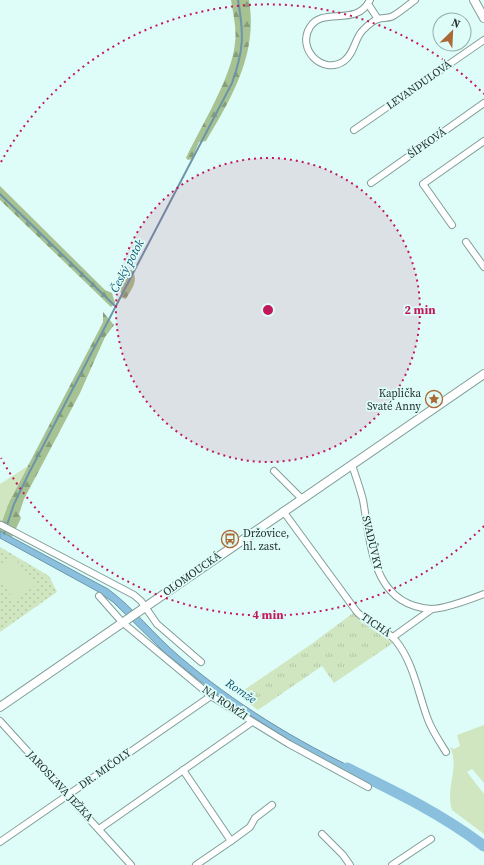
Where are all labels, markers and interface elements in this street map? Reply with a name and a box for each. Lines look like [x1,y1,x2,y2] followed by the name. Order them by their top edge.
[432,12,472,52] north arrow
[449,15,463,32] text: N
[383,57,455,113] street label: LEVANDULOVÁ
[405,124,450,162] street label: ŠÍPKOVÁ
[106,236,148,295] water label: Český potok
[404,302,436,318] text: 2 min
[261,303,275,317] centre of rings
[367,386,421,414] place label: Kaplička Svaté Anny
[424,389,444,409] place icon: Kaplička Svaté Anny
[358,514,387,572] street label: SVADŮVKY
[243,526,289,554] place label: Držovice, hl. zast.
[220,529,240,549] bus stop icon: Držovice, hl. zast.
[160,548,225,600] street label: OLOMOUCKÁ
[252,607,284,623] text: 4 min
[358,609,395,641] street label: TICHÁ
[222,674,260,707] water label: Romže
[199,682,251,724] street label: NA ROMŽI
[76,745,134,793] street label: DR. MIČOLY
[23,747,97,825] street label: JAROSLAVA JEŽKA

